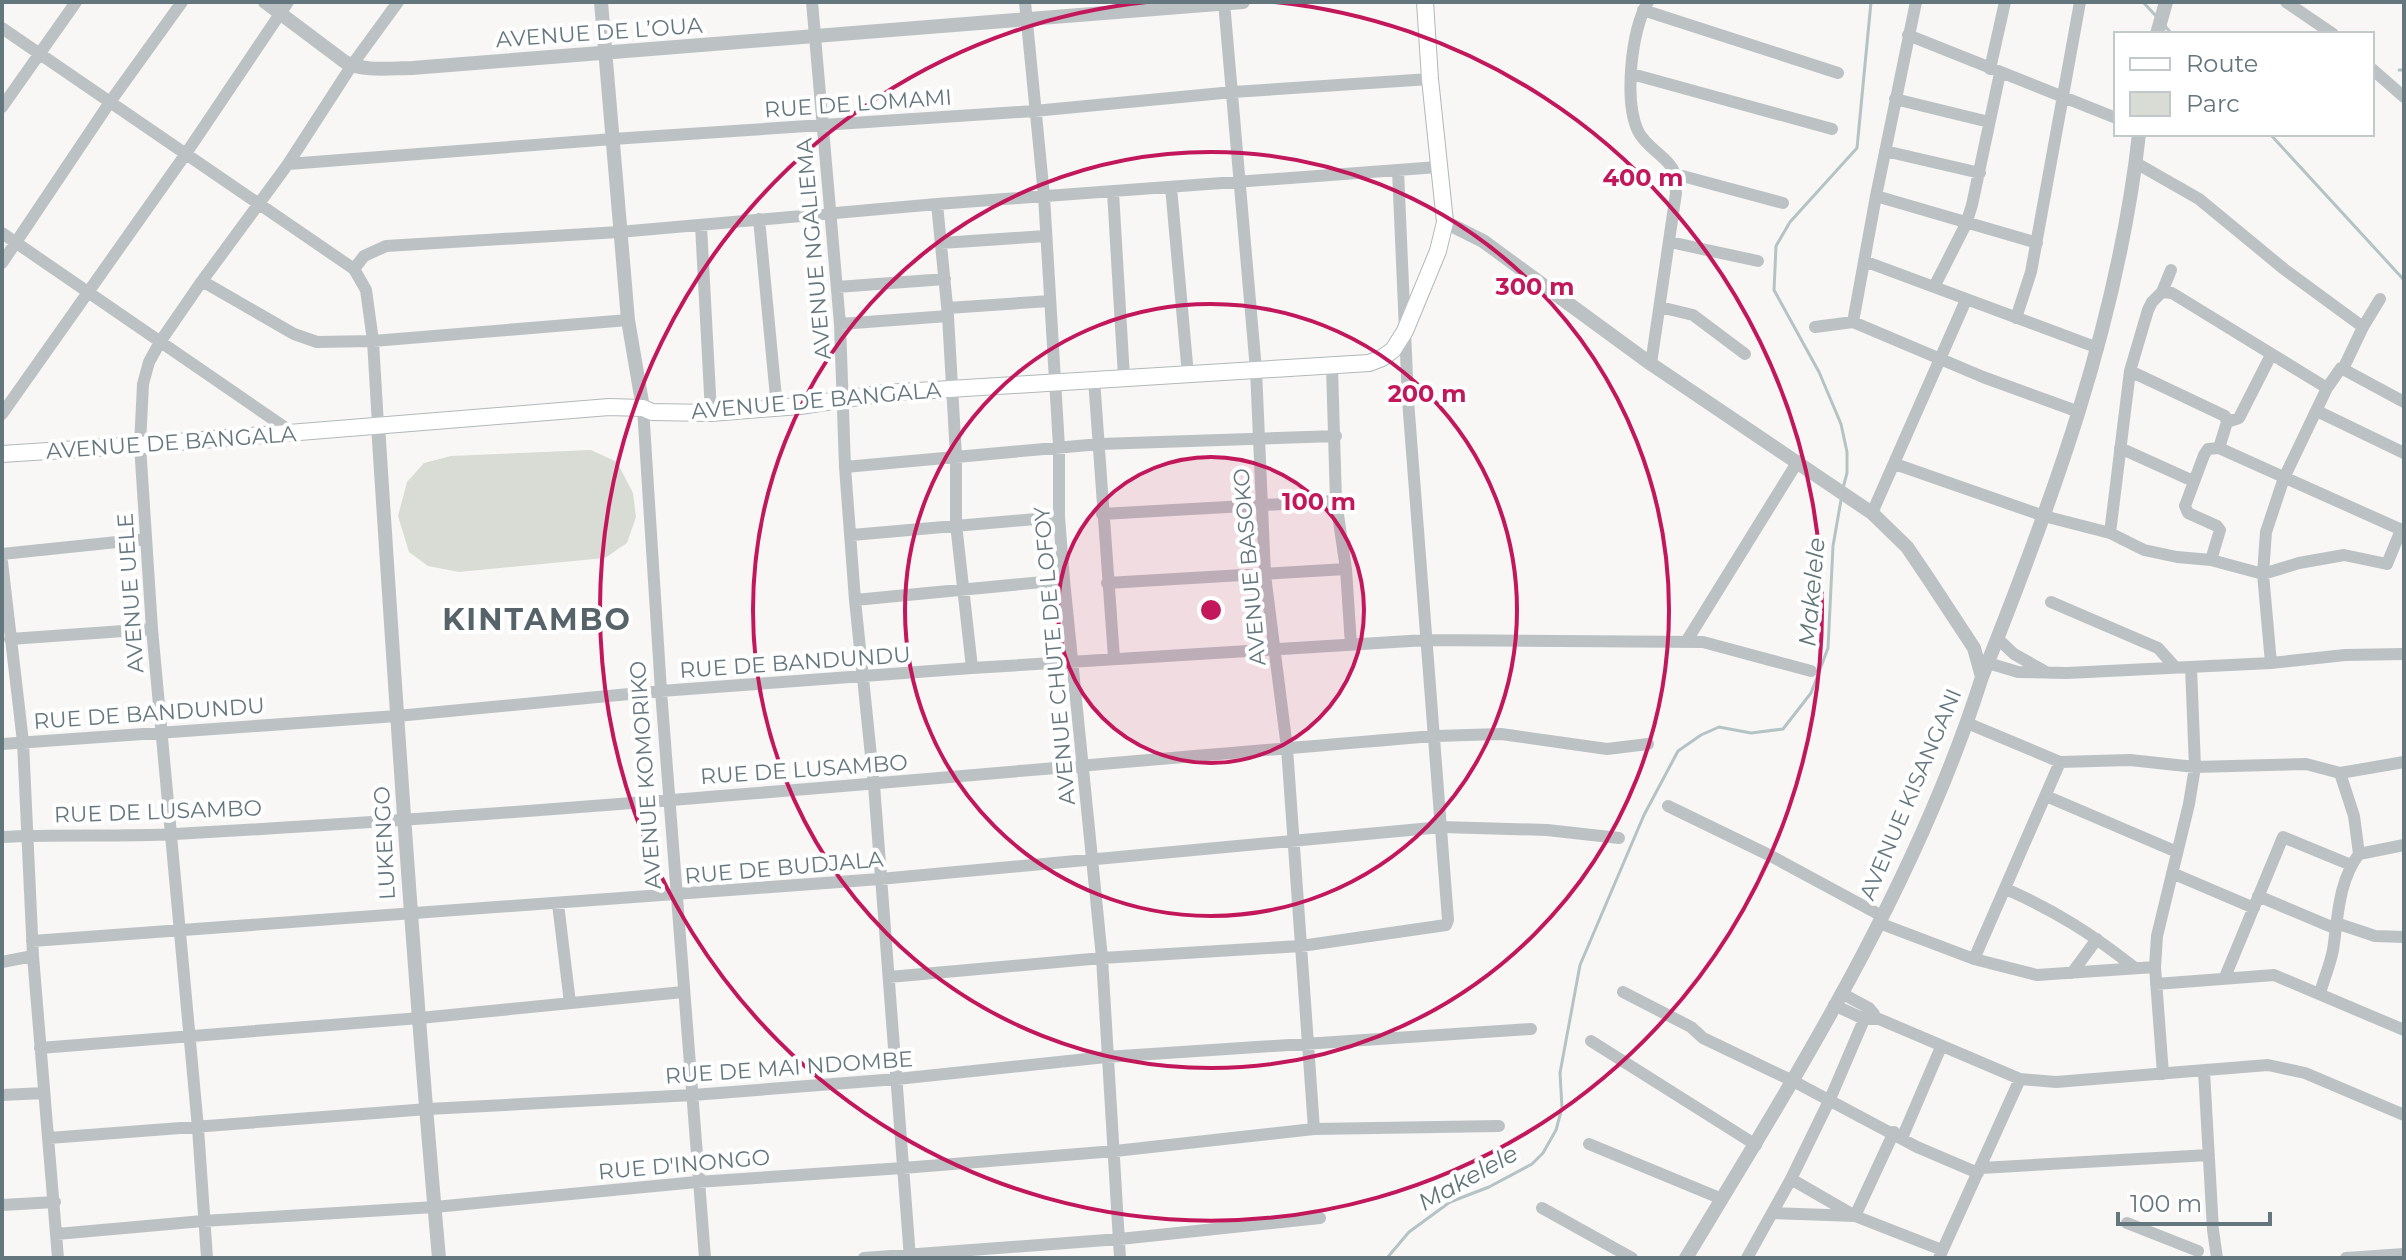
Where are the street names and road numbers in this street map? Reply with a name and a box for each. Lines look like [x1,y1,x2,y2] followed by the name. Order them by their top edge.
[495,12,703,53] street label: AVENUE DE L’OUA
[763,83,953,124] street label: RUE DE LOMAMI
[790,137,837,361] street label: AVENUE NGALIEMA
[690,376,942,425] street label: AVENUE DE BANGALA
[45,420,297,465] street label: AVENUE DE BANGALA
[1227,467,1272,667] street label: AVENUE BASOKO
[1028,506,1081,806] street label: AVENUE CHUTE DE LOFOY
[111,512,150,674] street label: AVENUE UELE
[679,641,912,684] street label: RUE DE BANDUNDU
[624,660,667,890] street label: AVENUE KOMORIKO
[1854,684,1967,904] street label: AVENUE KISANGANI
[33,692,266,735] street label: RUE DE BANDUNDU
[699,749,909,790] street label: RUE DE LUSAMBO
[368,785,401,901] street label: LUKENGO
[54,794,262,829] street label: RUE DE LUSAMBO
[683,845,885,890] street label: RUE DE BUDJALA
[664,1045,914,1090] street label: RUE DE MAI NDOMBE
[597,1144,771,1185] street label: RUE D'INONGO

